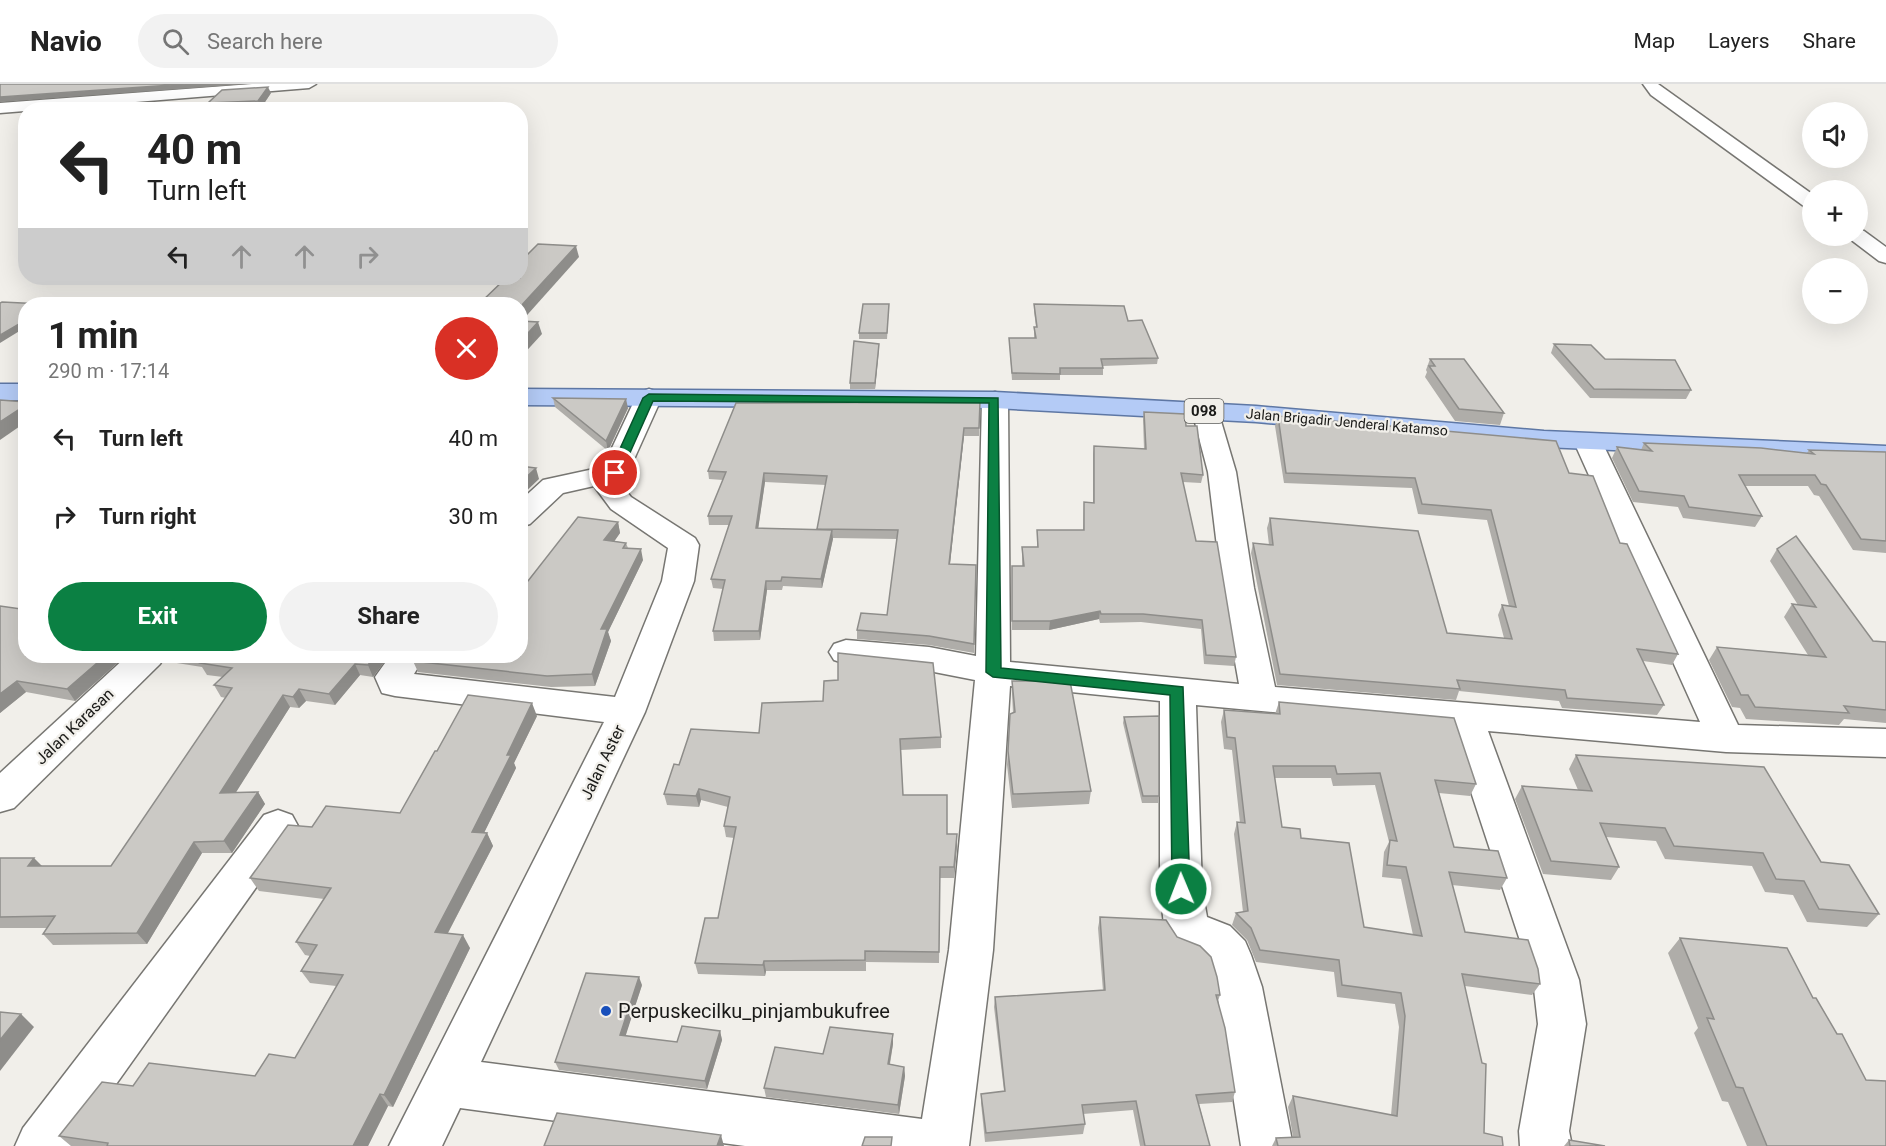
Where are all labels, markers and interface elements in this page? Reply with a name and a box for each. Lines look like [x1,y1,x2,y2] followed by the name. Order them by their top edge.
[138,14,558,68] search box
[30,25,102,58] text: Navio
[159,25,192,58] icon: search
[207,29,323,54] text: Search here
[1633,29,1675,53] text: Map
[1708,29,1769,53] text: Layers
[1802,29,1856,53] text: Share
[1802,102,1868,324] map controls
[1802,102,1868,168] button: sound
[147,125,242,174] text: 40 m
[48,126,126,204] icon: left
[147,175,247,207] text: Turn left
[1802,180,1868,246] button: +
[162,240,195,273] icon: left
[225,240,258,273] icon: ahead
[288,240,321,273] icon: ahead
[351,240,384,273] icon: right
[1802,258,1868,324] button: −
[48,315,139,357] text: 1 min
[435,317,498,380] button: close
[48,359,169,383] text: 290 m · 17:14
[1184,399,1224,423] road number: 098
[1245,405,1449,439] street label: Jalan Brigadir Jenderal Katamso
[48,422,81,455] icon: left
[99,426,183,451] text: Turn left
[449,426,498,451] text: 40 m
[589,447,640,498] pin
[598,456,631,489] icon: arrive
[48,500,81,533] icon: right
[99,504,196,529] text: Turn right
[449,504,498,529] text: 30 m
[48,582,267,651] button: Exit
[279,582,498,651] button: Share
[31,684,117,768] street label: Jalan Karasan
[576,721,629,803] street label: Jalan Aster
[1149,857,1213,921] position arrow
[618,999,890,1023] place label: Perpuskecilku_pinjambukufree
[599,1004,613,1018] marker: Perpuskecilku_pinjambukufree

